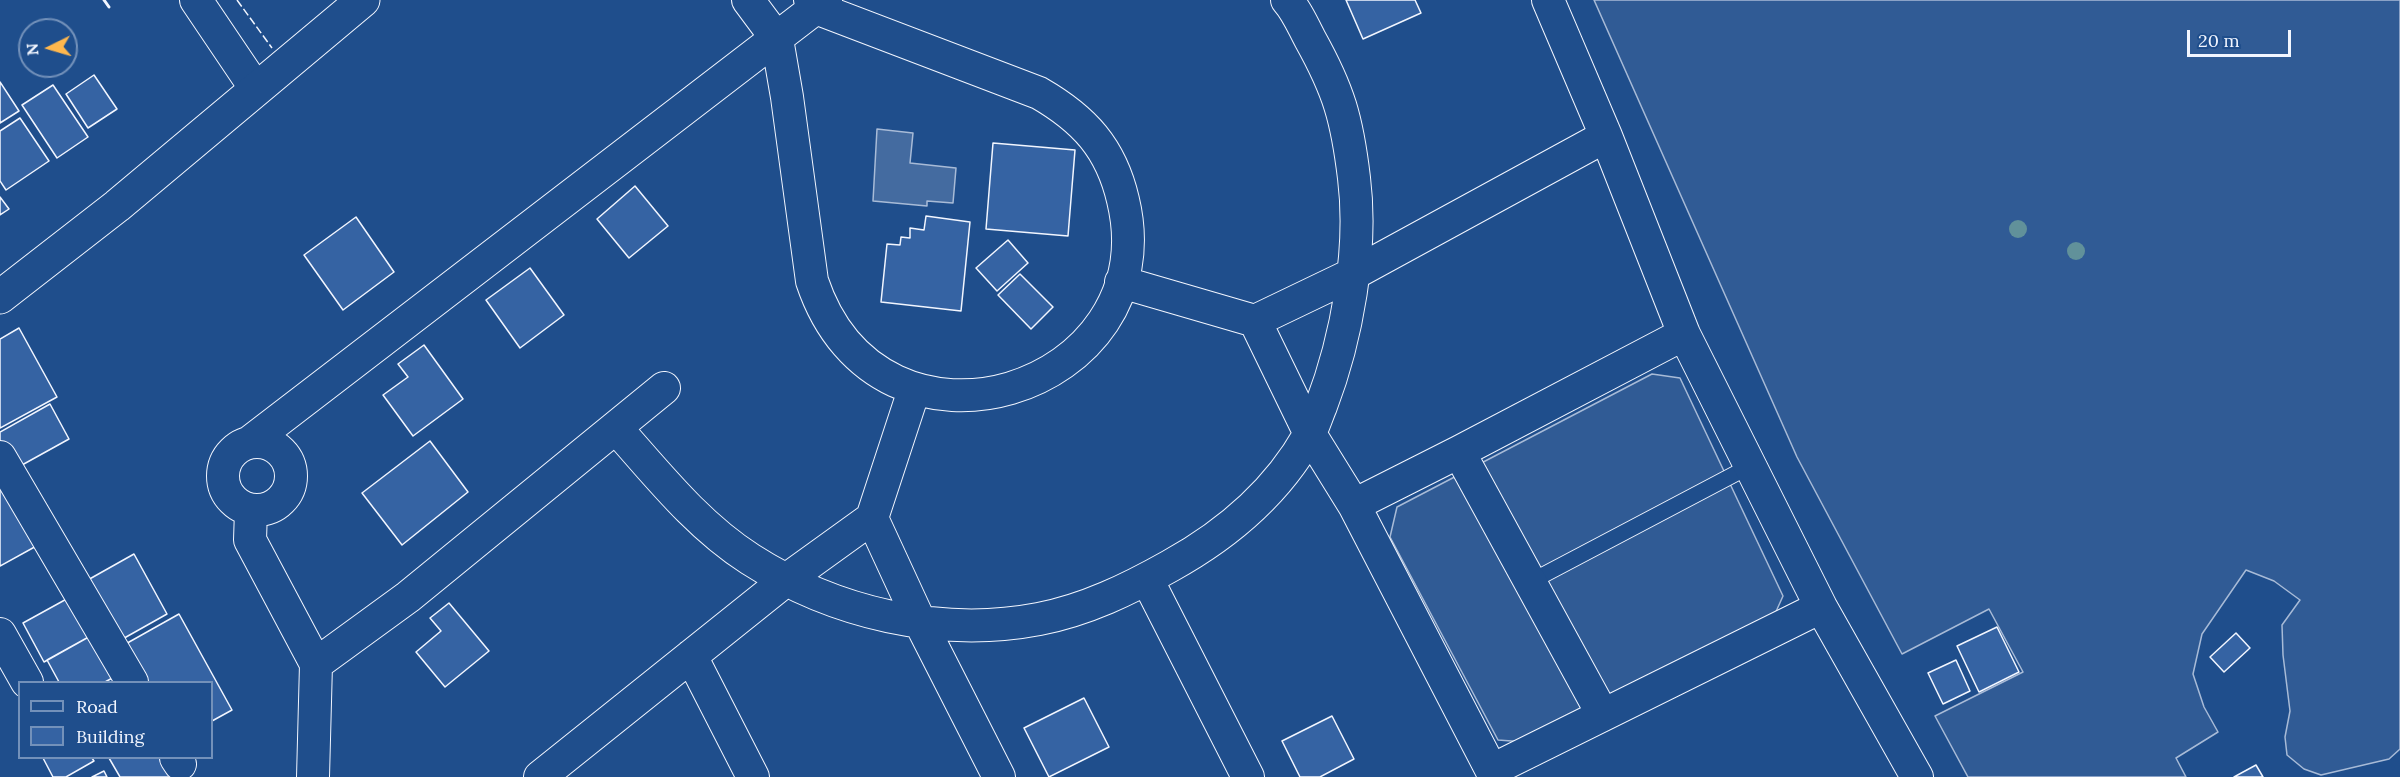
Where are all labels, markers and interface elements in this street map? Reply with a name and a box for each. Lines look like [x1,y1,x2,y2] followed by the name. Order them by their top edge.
[18,18,78,78] north arrow
[2190,18,2294,56] scale bar
[2198,29,2240,52] text: 20 m
[22,42,43,56] text: N
[18,681,213,759] legend
[76,695,118,718] text: Road
[76,725,144,748] text: Building

